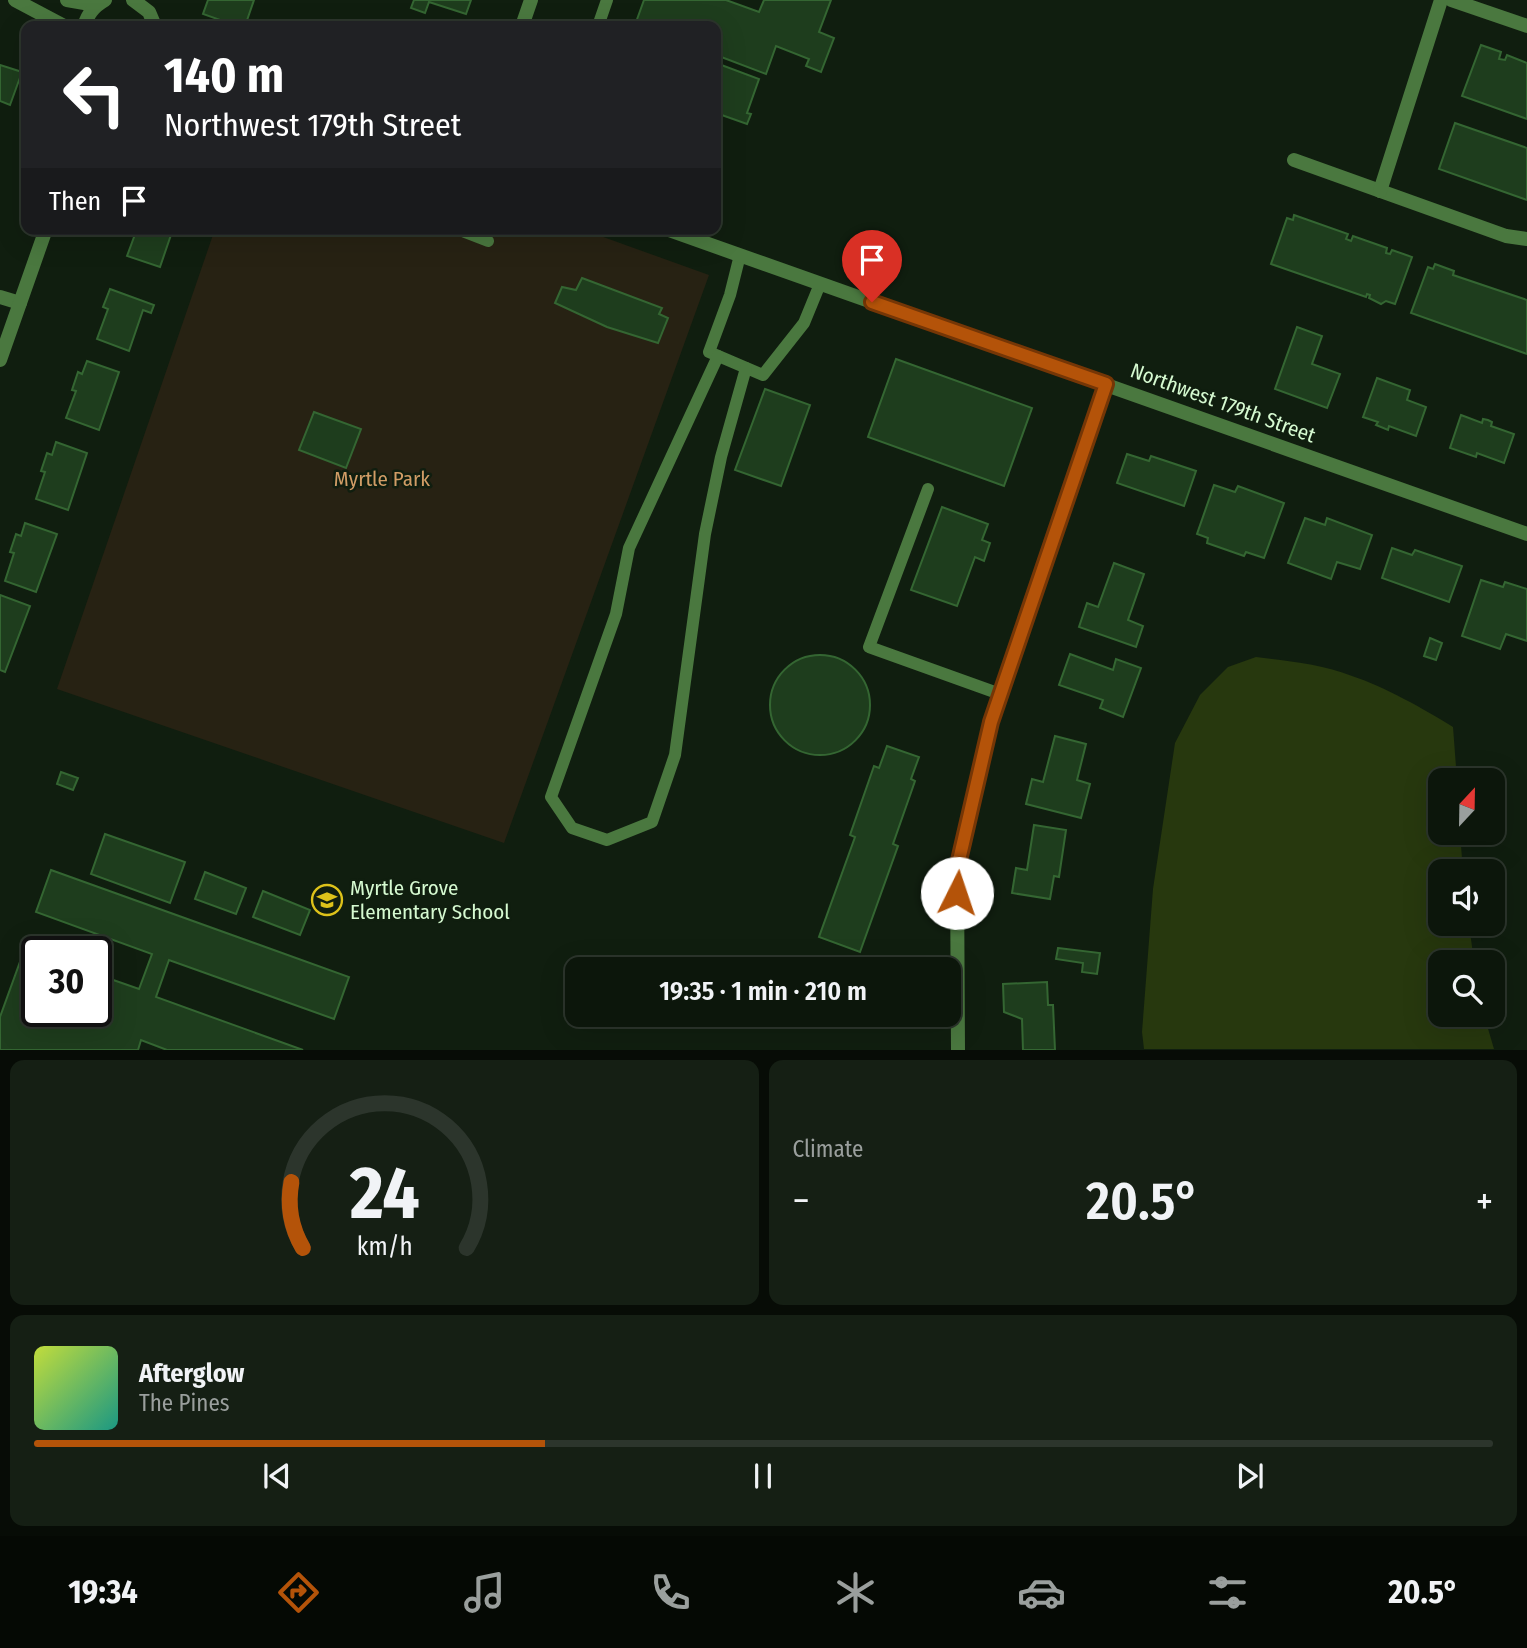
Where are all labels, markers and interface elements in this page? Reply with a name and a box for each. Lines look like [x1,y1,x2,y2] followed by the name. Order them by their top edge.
[164,46,284,105] text: 140 m
[49,49,140,140] icon: left
[164,106,461,144] text: Northwest 179th Street
[115,182,153,220] icon: arrive
[49,186,101,217] text: Then
[842,230,902,302] pin
[853,241,891,279] icon: arrive
[1127,357,1319,449] street label: Northwest 179th Street
[334,466,430,492] park label: Myrtle Park
[1428,768,1505,845] north arrow
[1428,768,1505,1027] map controls
[920,856,994,930] position arrow
[1428,859,1505,936] button: sound
[350,875,510,925] place label: Myrtle Grove Elementary School
[310,883,344,917] school or university icon: Myrtle Grove Elementary School
[21,936,112,1027] speed limit sign: 30
[1428,950,1505,1027] button: search
[659,976,867,1007] text: 19:35 · 1 min · 210 m
[793,1135,863,1163] text: Climate
[348,1151,419,1238] text: 24
[1086,1170,1199,1233] text: 20.5°
[793,1178,810,1224] text: −
[1476,1178,1493,1224] text: +
[356,1232,412,1262] text: km/h
[139,1358,244,1389] text: Afterglow
[139,1389,230,1417] text: The Pines
[258,1457,296,1495] icon: previous
[744,1457,782,1495] icon: pause
[1231,1457,1269,1495] icon: next
[274,1568,323,1617] icon: directions
[460,1568,509,1617] icon: music
[646,1568,695,1617] icon: phone
[831,1568,880,1617] icon: climate
[1017,1568,1066,1617] icon: car
[1203,1568,1252,1617] icon: filters
[68,1573,138,1611] text: 19:34
[1388,1573,1459,1611] text: 20.5°

